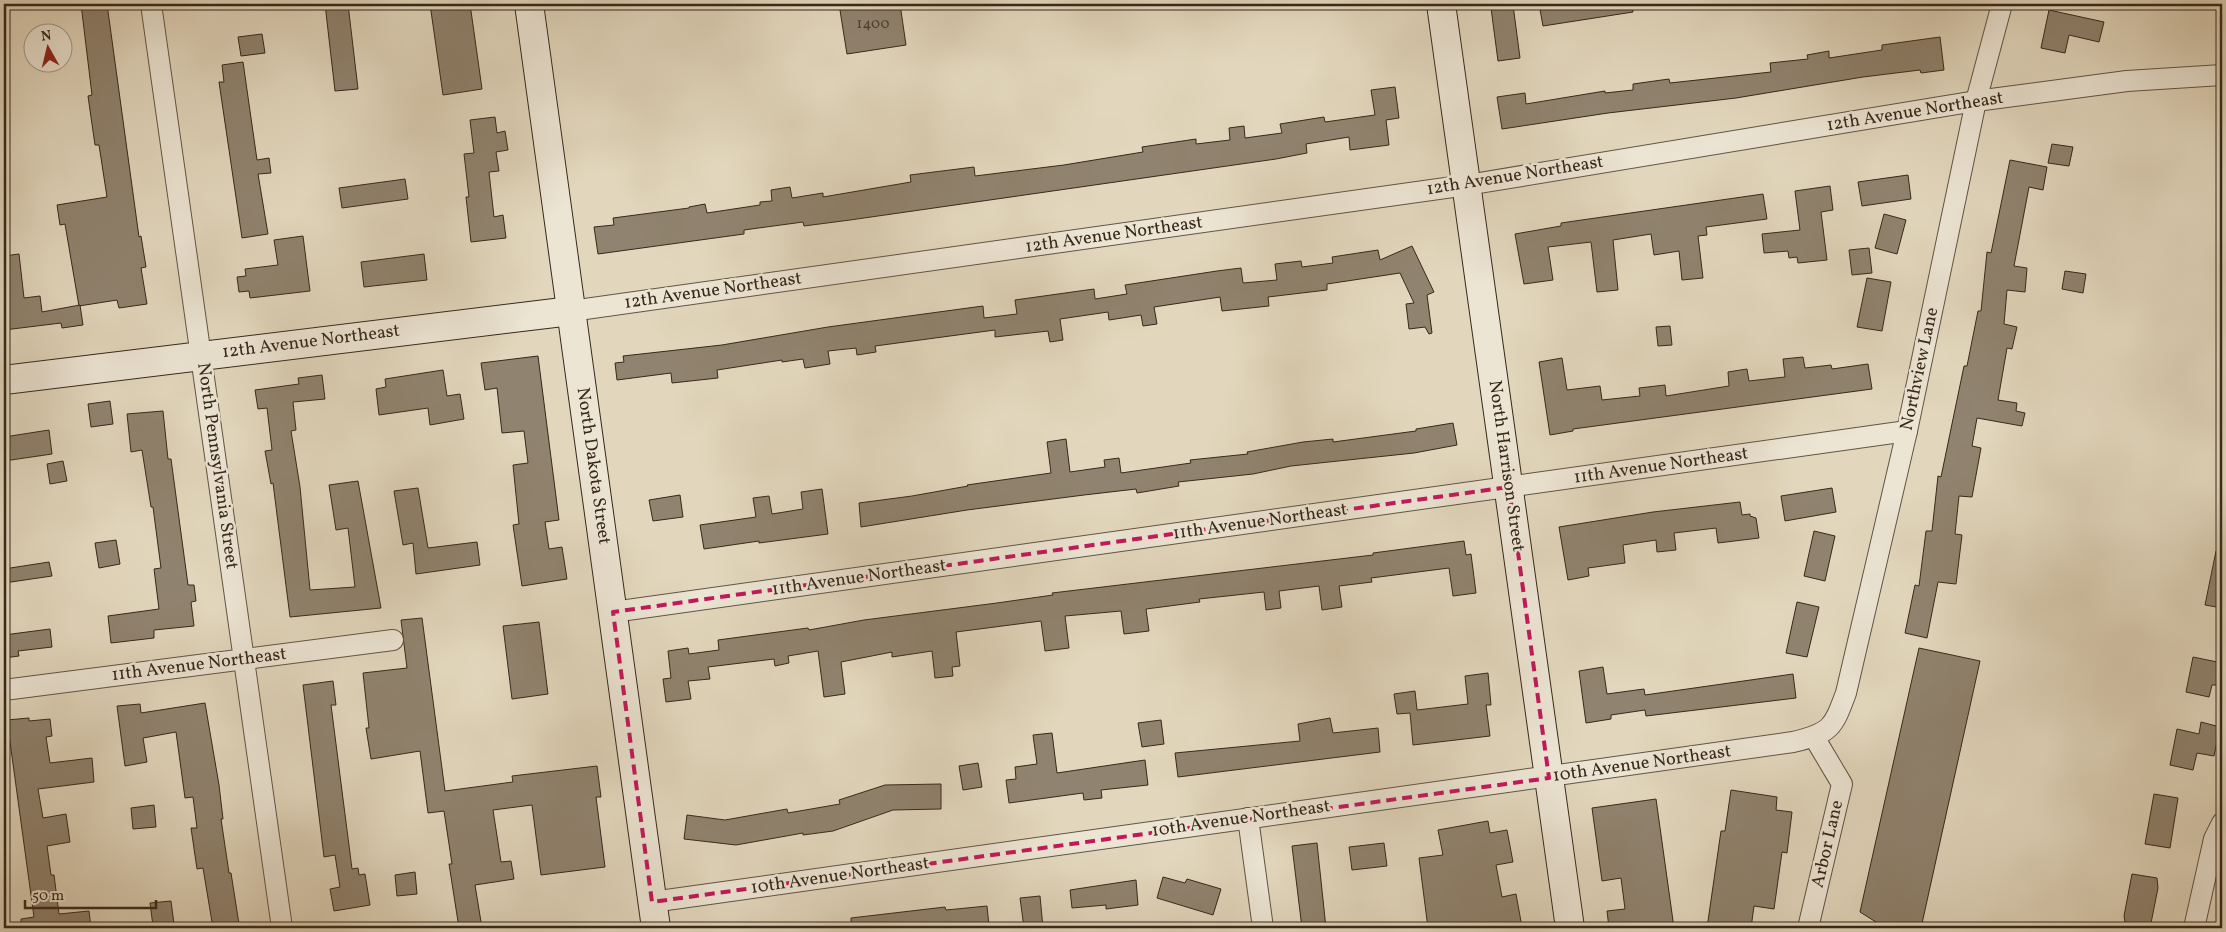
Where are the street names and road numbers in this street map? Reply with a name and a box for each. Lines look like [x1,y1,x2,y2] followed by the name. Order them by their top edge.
[1825,86,2005,138] street label: 12th Avenue Northeast
[1425,150,1605,202] street label: 12th Avenue Northeast
[1024,210,1204,260] street label: 12th Avenue Northeast
[623,266,803,316] street label: 12th Avenue Northeast
[1895,305,1945,433] street label: Northview Lane
[221,319,401,365] street label: 12th Avenue Northeast
[190,361,244,571] street label: North Pennsylvania Street
[1482,379,1530,553] street label: North Harrison Street
[570,386,616,546] street label: North Dakota Street
[1572,441,1750,491] street label: 11th Avenue Northeast
[1171,497,1349,547] street label: 11th Avenue Northeast
[770,553,948,603] street label: 11th Avenue Northeast
[110,642,288,688] street label: 11th Avenue Northeast
[1551,739,1733,789] street label: 10th Avenue Northeast
[1150,794,1332,844] street label: 10th Avenue Northeast
[1806,798,1850,890] street label: Arbor Lane
[749,851,931,901] street label: 10th Avenue Northeast

